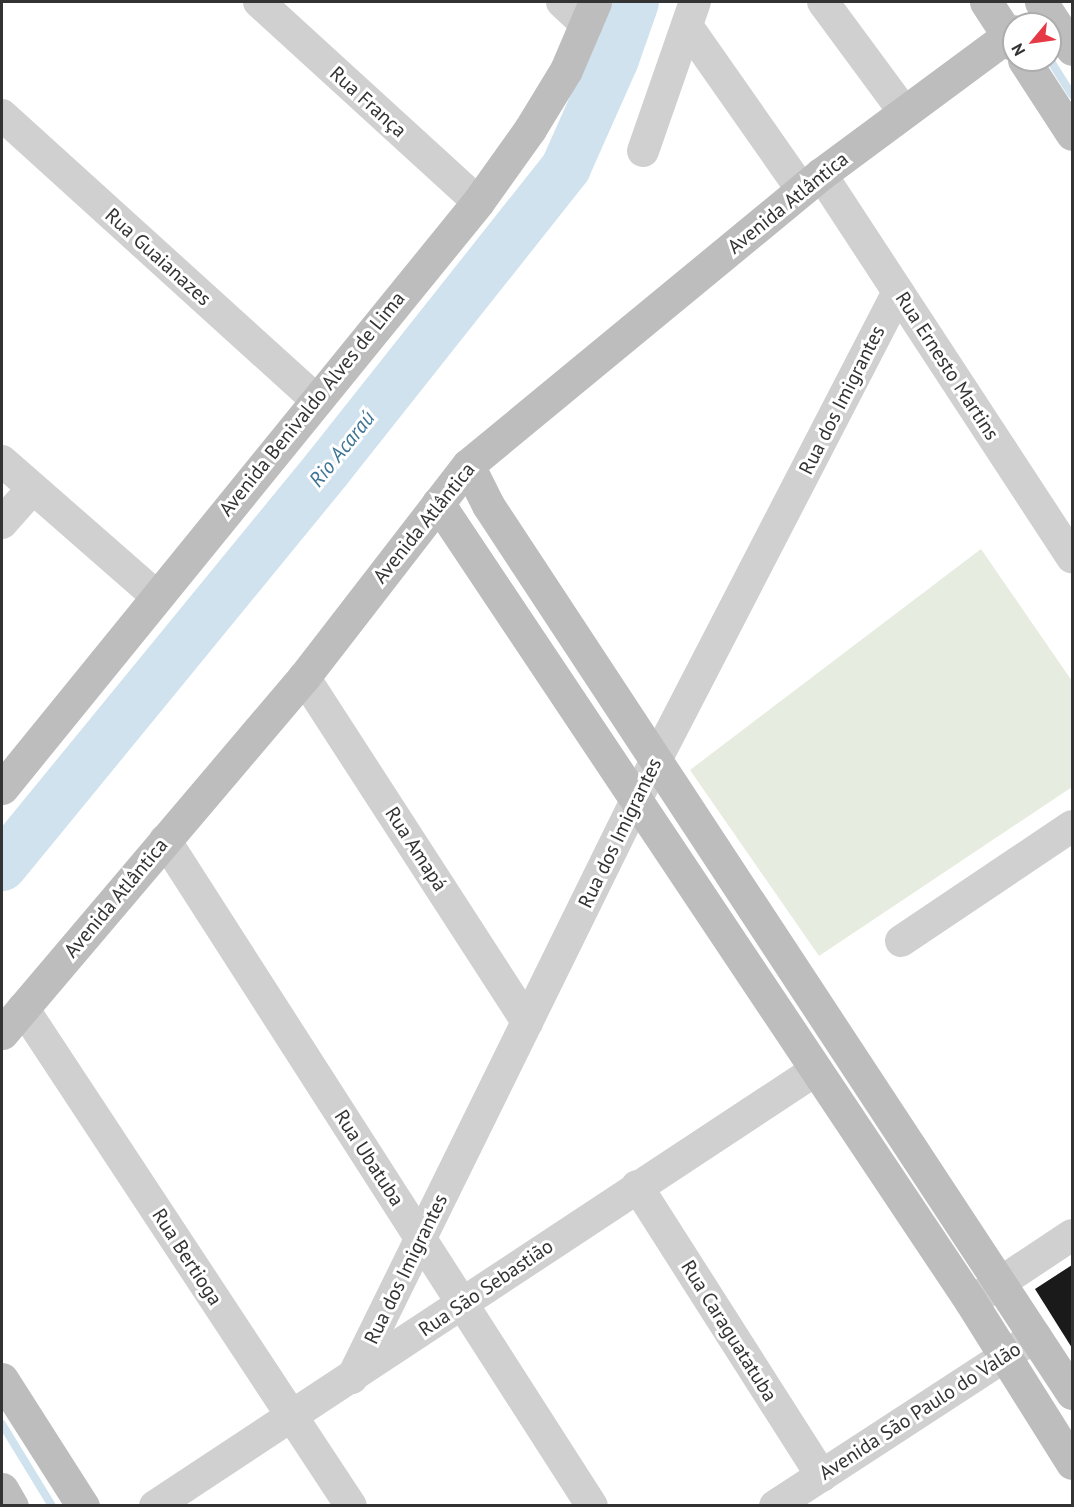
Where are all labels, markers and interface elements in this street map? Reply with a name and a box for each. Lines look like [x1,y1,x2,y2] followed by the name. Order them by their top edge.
[1002,12,1062,72] north arrow
[1007,40,1029,59] text: N
[325,61,411,143] street label: Rua França
[723,147,853,259] street label: Avenida Atlântica
[100,203,216,311] street label: Rua Guaianazes
[214,287,410,521] street label: Avenida Benivaldo Alves de Lima
[890,287,1004,445] street label: Rua Ernesto Martins
[794,322,890,478] street label: Rua dos Imigrantes
[304,406,380,492] water label: Rio Acaraú
[368,458,480,588] street label: Avenida Atlântica
[573,754,667,912] street label: Rua dos Imigrantes
[380,802,452,896] street label: Rua Amapá
[59,833,173,963] street label: Avenida Atlântica
[329,1105,409,1211] street label: Rua Ubatuba
[359,1190,453,1348] street label: Rua dos Imigrantes
[147,1204,227,1310] street label: Rua Bertioga
[414,1234,558,1342] street label: Rua São Sebastião
[676,1256,782,1406] street label: Rua Caraguatatuba
[814,1337,1026,1485] street label: Avenida São Paulo do Valão

